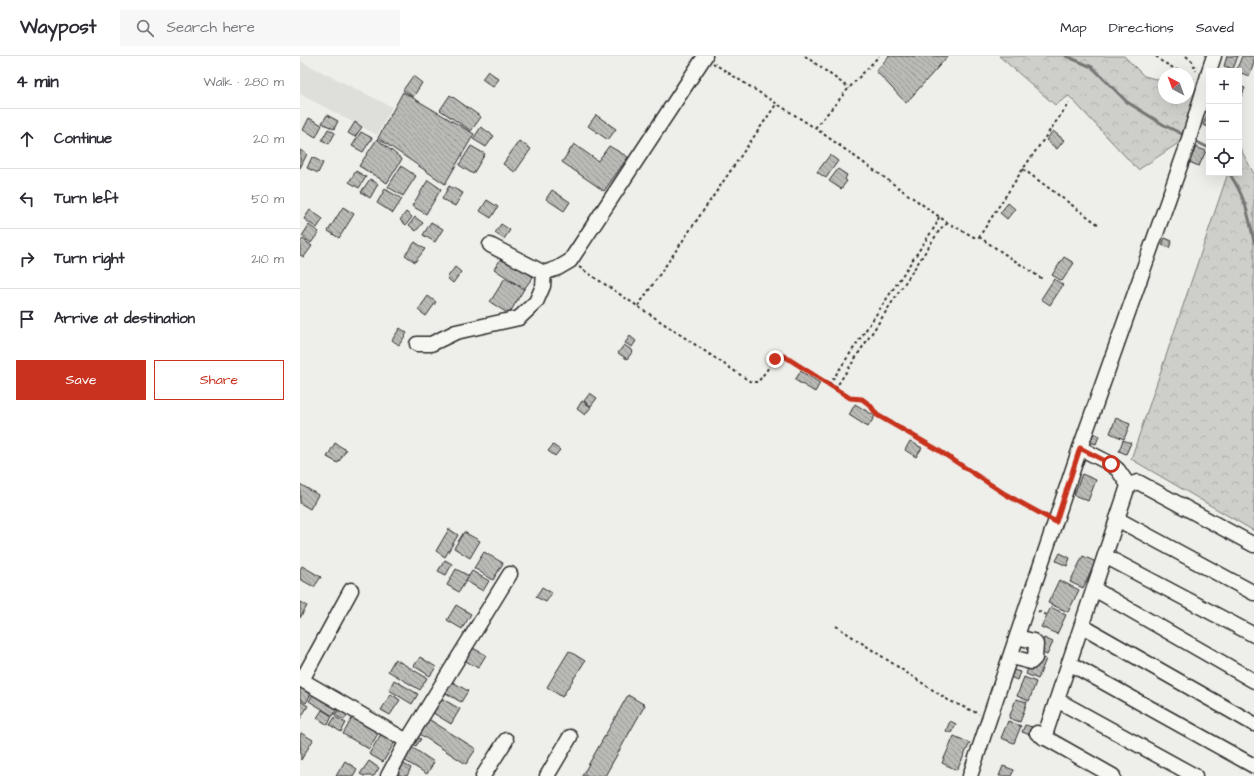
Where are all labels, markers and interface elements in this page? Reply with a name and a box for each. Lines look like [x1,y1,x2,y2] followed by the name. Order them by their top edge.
[120,10,400,46] search box
[20,14,96,41] text: Waypost
[134,17,156,39] icon: search
[166,17,255,38] text: Search here
[1060,18,1087,38] text: Map
[1109,18,1174,38] text: Directions
[1196,18,1234,38] text: Saved
[1158,68,1194,104] north arrow
[1206,68,1242,176] map controls
[1206,68,1242,104] button: +
[16,70,59,94] text: 4 min
[203,73,284,91] text: Walk · 280 m
[1206,104,1242,140] button: −
[16,128,38,150] icon: ahead
[54,128,112,149] text: Continue
[253,130,284,148] text: 20 m
[1206,140,1242,176] button: locate
[16,188,38,210] icon: left
[54,188,118,209] text: Turn left
[251,190,284,208] text: 50 m
[16,248,38,270] icon: right
[54,248,125,269] text: Turn right
[251,250,284,268] text: 210 m
[16,308,38,330] icon: arrive
[54,308,195,329] text: Arrive at destination
[766,350,784,368] route end
[16,360,146,400] button: Save
[154,360,284,400] button: Share
[1102,455,1120,473] route start

